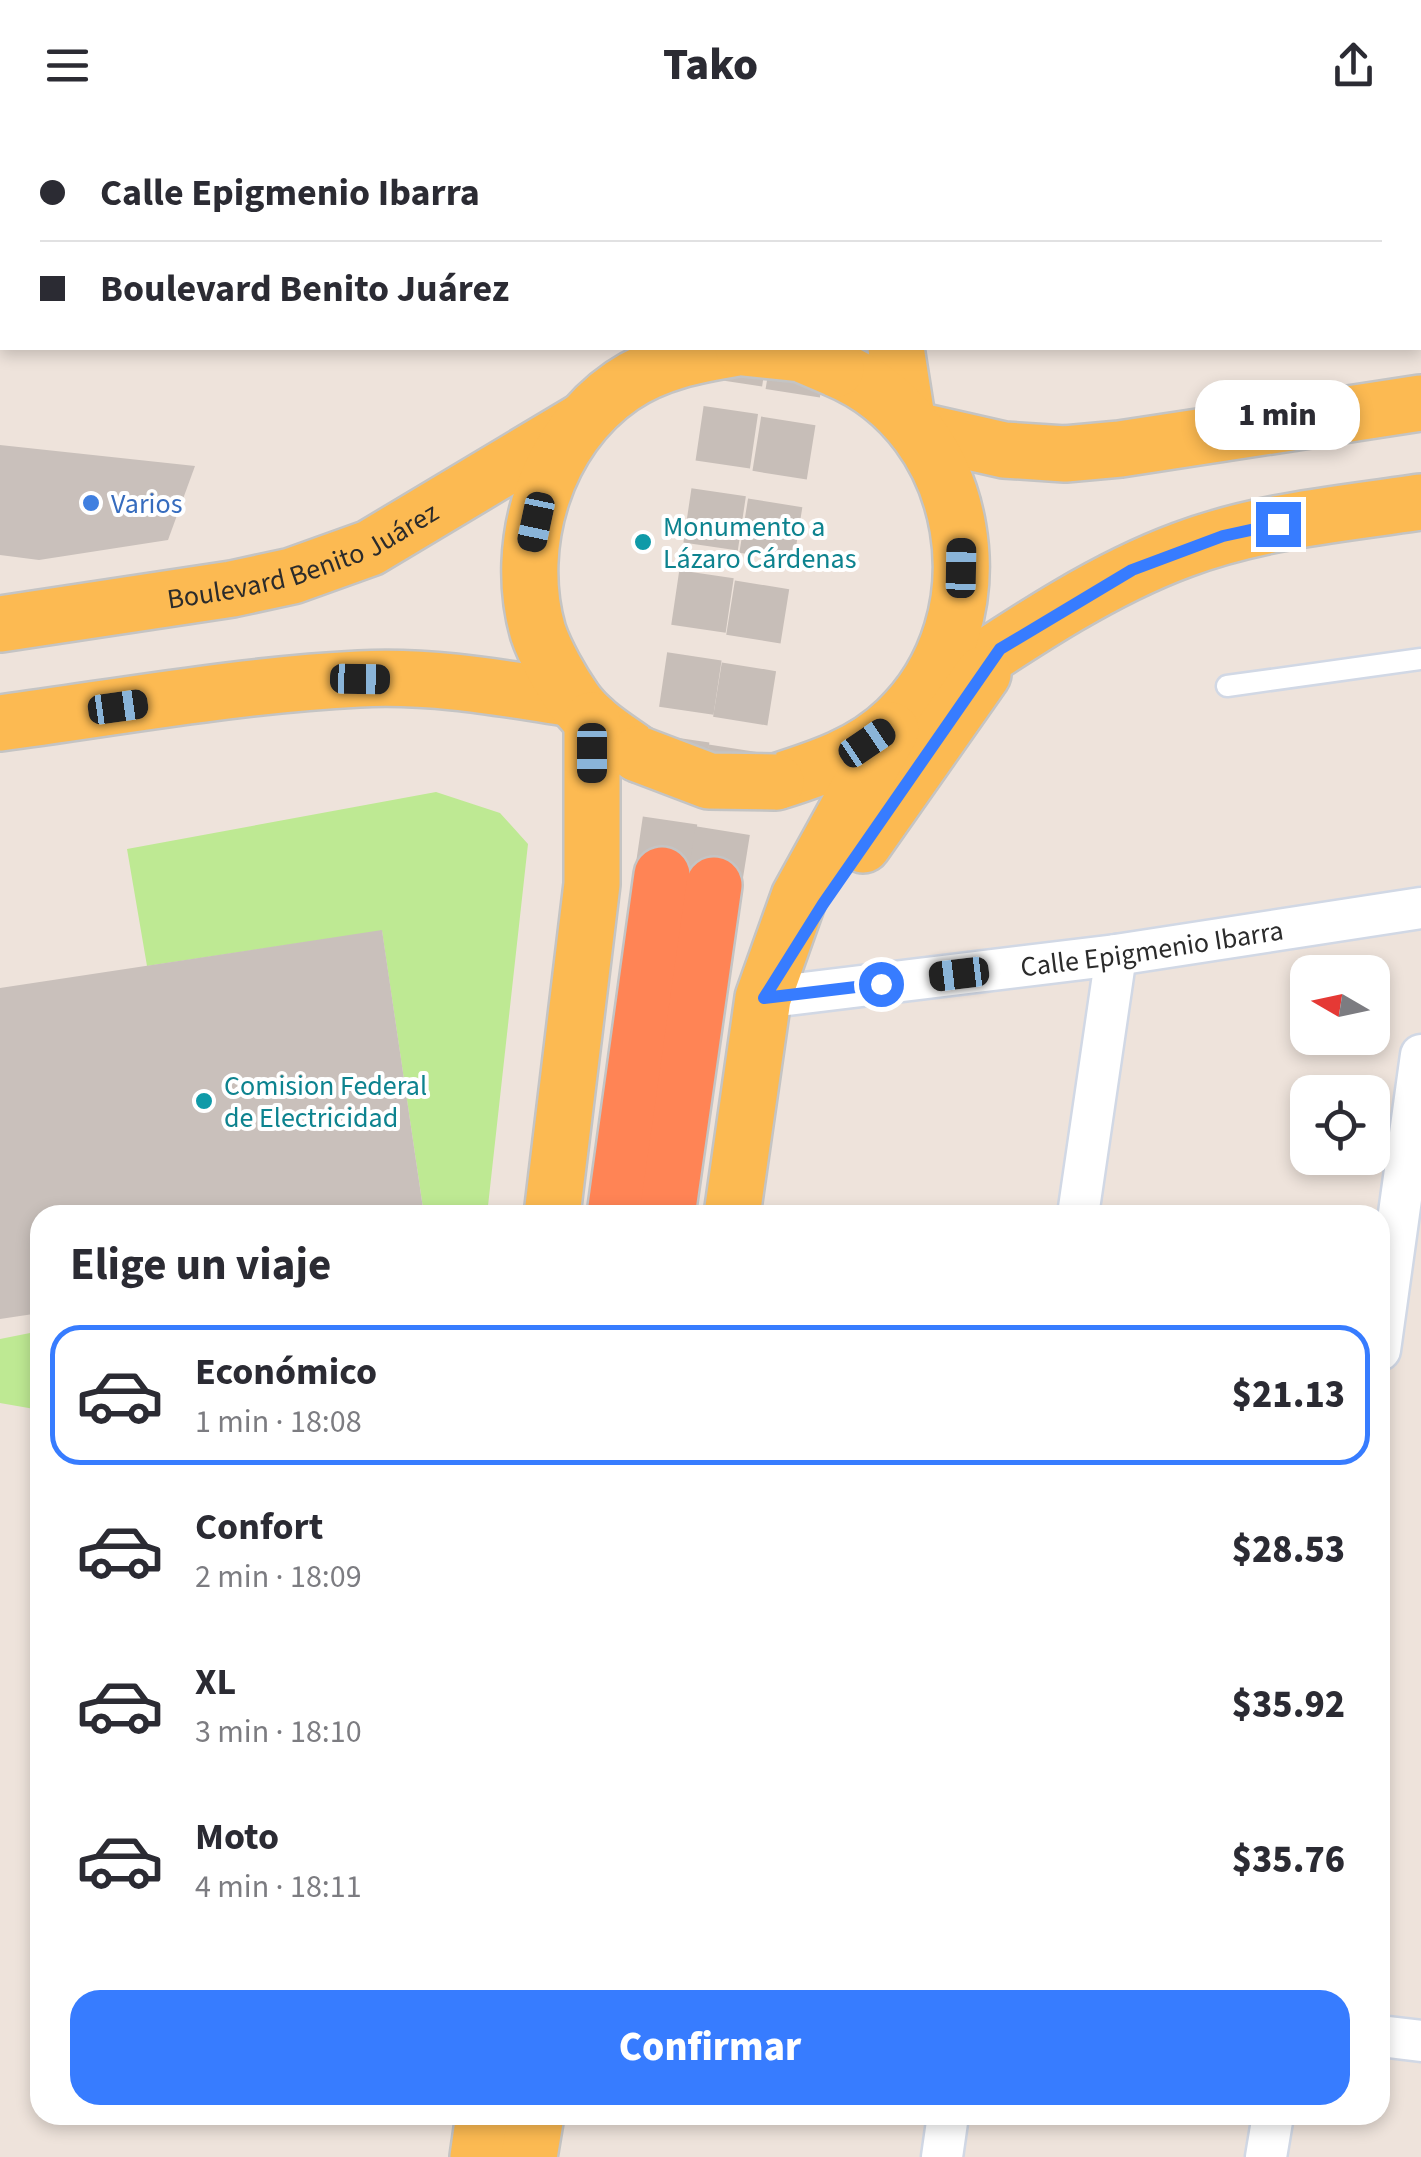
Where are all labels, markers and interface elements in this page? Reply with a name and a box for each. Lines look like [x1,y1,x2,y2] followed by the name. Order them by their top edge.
[663,33,758,97] text: Tako
[40,38,95,93] icon: menu
[1326,38,1381,93] icon: share
[100,166,480,220] text: Calle Epigmenio Ibarra
[100,262,509,316] text: Boulevard Benito Juárez
[1196,379,1360,449] callout: 1 min
[1238,392,1317,438] text: 1 min
[111,484,182,524] place label: Varios
[515,490,557,554] car
[80,492,102,514] marker: Varios
[164,493,446,620] street label: Boulevard Benito Juárez
[1256,502,1301,547] route end
[663,507,856,579] place label: Monumento a Lázaro Cárdenas
[632,531,654,553] marker: Monumento a Lázaro Cárdenas
[945,538,977,598] car
[330,663,390,695] car
[86,688,150,726] car
[834,714,900,772] car
[577,723,607,783] car
[1018,911,1286,987] street label: Calle Epigmenio Ibarra
[927,955,991,993] car
[1290,955,1390,1055] north arrow
[1290,955,1390,1175] map controls
[859,962,904,1007] route start
[224,1066,427,1138] place label: Comision Federal de Electricidad
[1290,1075,1390,1175] button: locate
[193,1090,215,1112] marker: Comision Federal de Electricidad
[70,1233,331,1297] text: Elige un viaje
[195,1345,377,1399] text: Económico
[75,1350,165,1440] icon: car
[1232,1368,1345,1422] text: $21.13
[195,1399,362,1445] text: 1 min · 18:08
[195,1500,323,1554] text: Confort
[75,1505,165,1595] icon: car
[1232,1523,1345,1577] text: $28.53
[195,1554,362,1600] text: 2 min · 18:09
[195,1655,236,1709] text: XL
[75,1660,165,1750] icon: car
[1232,1678,1345,1732] text: $35.92
[195,1709,362,1755] text: 3 min · 18:10
[195,1810,279,1864] text: Moto
[75,1815,165,1905] icon: car
[1232,1833,1345,1887] text: $35.76
[195,1864,362,1910] text: 4 min · 18:11
[70,1990,1350,2105] button: Confirmar

